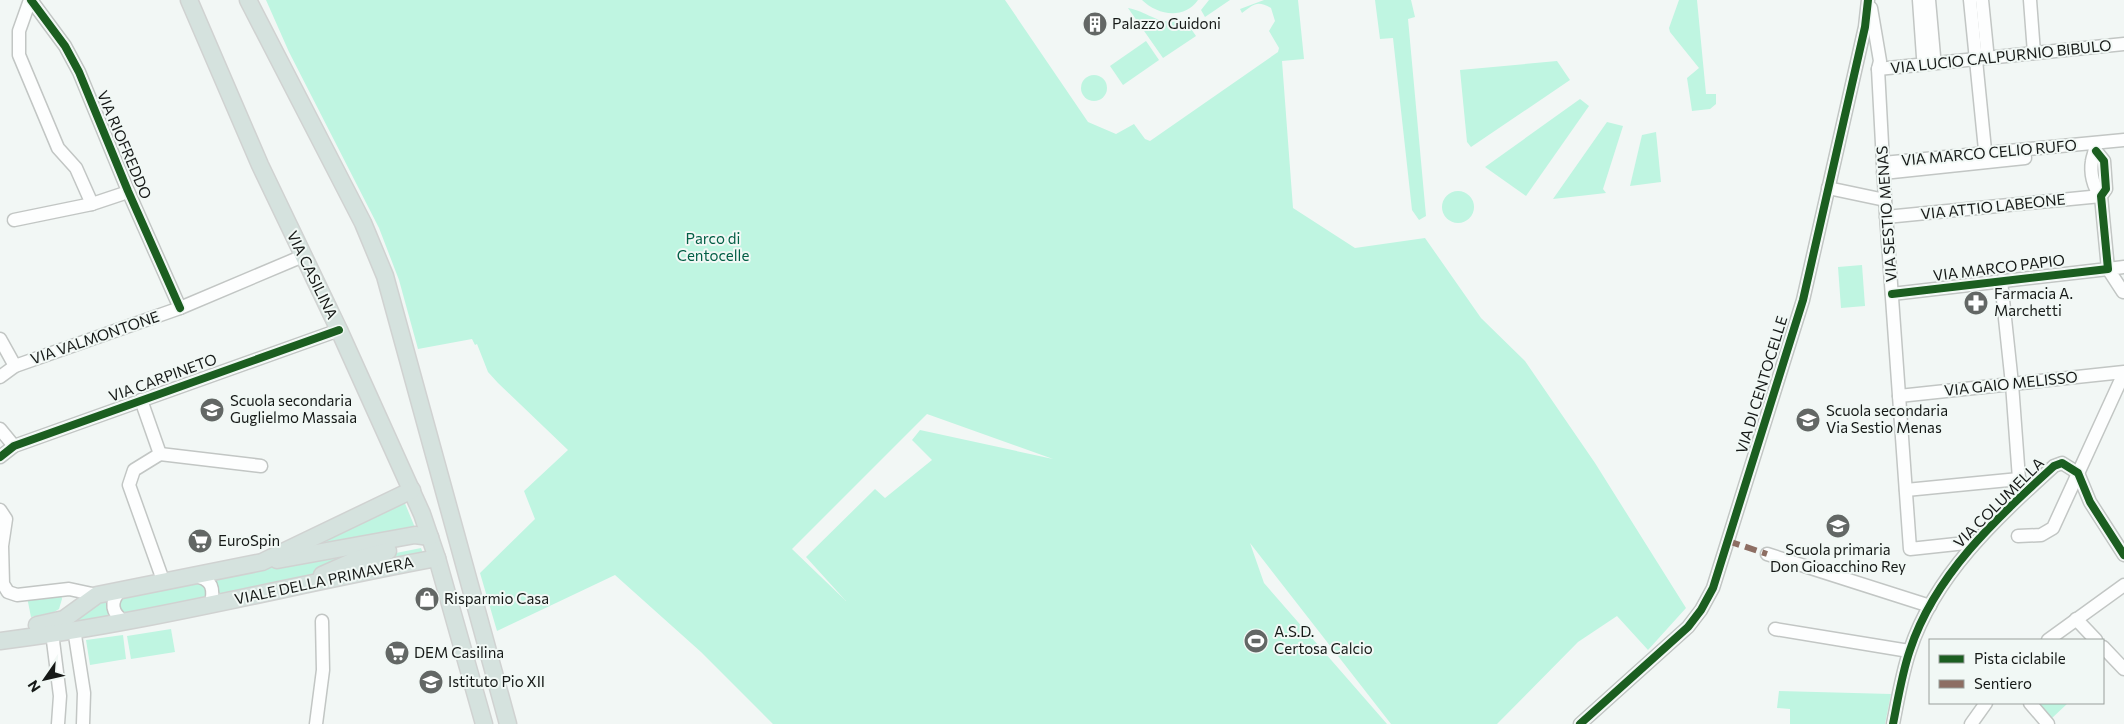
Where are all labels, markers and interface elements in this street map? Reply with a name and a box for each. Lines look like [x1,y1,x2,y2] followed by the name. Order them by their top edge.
[1082,11,1108,37] building icon: Palazzo Guidoni
[1112,14,1221,32] place label: Palazzo Guidoni
[1890,35,2112,77] street label: VIA LUCIO CALPURNIO BIBULO
[94,88,156,202] street label: VIA RIOFREDDO
[1900,135,2078,169] street label: VIA MARCO CELIO RUFO
[1872,145,1900,283] street label: VIA SESTIO MENAS
[1920,189,2066,223] street label: VIA ATTIO LABEONE
[284,228,342,322] street label: VIA CASILINA
[677,229,749,264] park label: Parco di Centocelle
[1932,250,2066,284] street label: VIA MARCO PAPIO
[1994,284,2073,319] place label: Farmacia A. Marchetti
[1963,290,1989,316] pharmacy icon: Farmacia A. Marchetti
[28,307,162,368] street label: VIA VALMONTONE
[1732,314,1791,456] street label: VIA DI CENTOCELLE
[106,349,219,405] street label: VIA CARPINETO
[1943,367,2079,399] street label: VIA GAIO MELISSO
[230,391,357,426] place label: Scuola secondaria Guglielmo Massaia
[199,397,225,423] school or university icon: Scuola secondaria Guglielmo Massaia
[1826,401,1948,436] place label: Scuola secondaria Via Sestio Menas
[1795,407,1821,433] school or university icon: Scuola secondaria Via Sestio Menas
[1949,453,2047,551] street label: VIA COLUMELLA
[1825,513,1851,539] school or university icon: Scuola primaria Don Gioacchino Rey
[187,528,213,554] supermarket icon: EuroSpin
[218,531,280,549] place label: EuroSpin
[1770,540,1906,575] place label: Scuola primaria Don Gioacchino Rey
[233,552,415,608] street label: VIALE DELLA PRIMAVERA
[414,586,440,612] shop icon: Risparmio Casa
[444,589,549,607] place label: Risparmio Casa
[1274,622,1373,657] place label: A.S.D. Certosa Calcio
[1243,628,1269,654] sports icon: A.S.D. Certosa Calcio
[1929,639,2104,704] legend
[384,640,410,666] supermarket icon: DEM Casilina
[414,643,504,661] place label: DEM Casilina
[1974,649,2066,667] text: Pista ciclabile
[20,654,70,704] north arrow
[418,669,444,695] school or university icon: Istituto Pio XII
[448,672,545,690] place label: Istituto Pio XII
[1974,674,2032,692] text: Sentiero
[24,677,44,696] text: N

